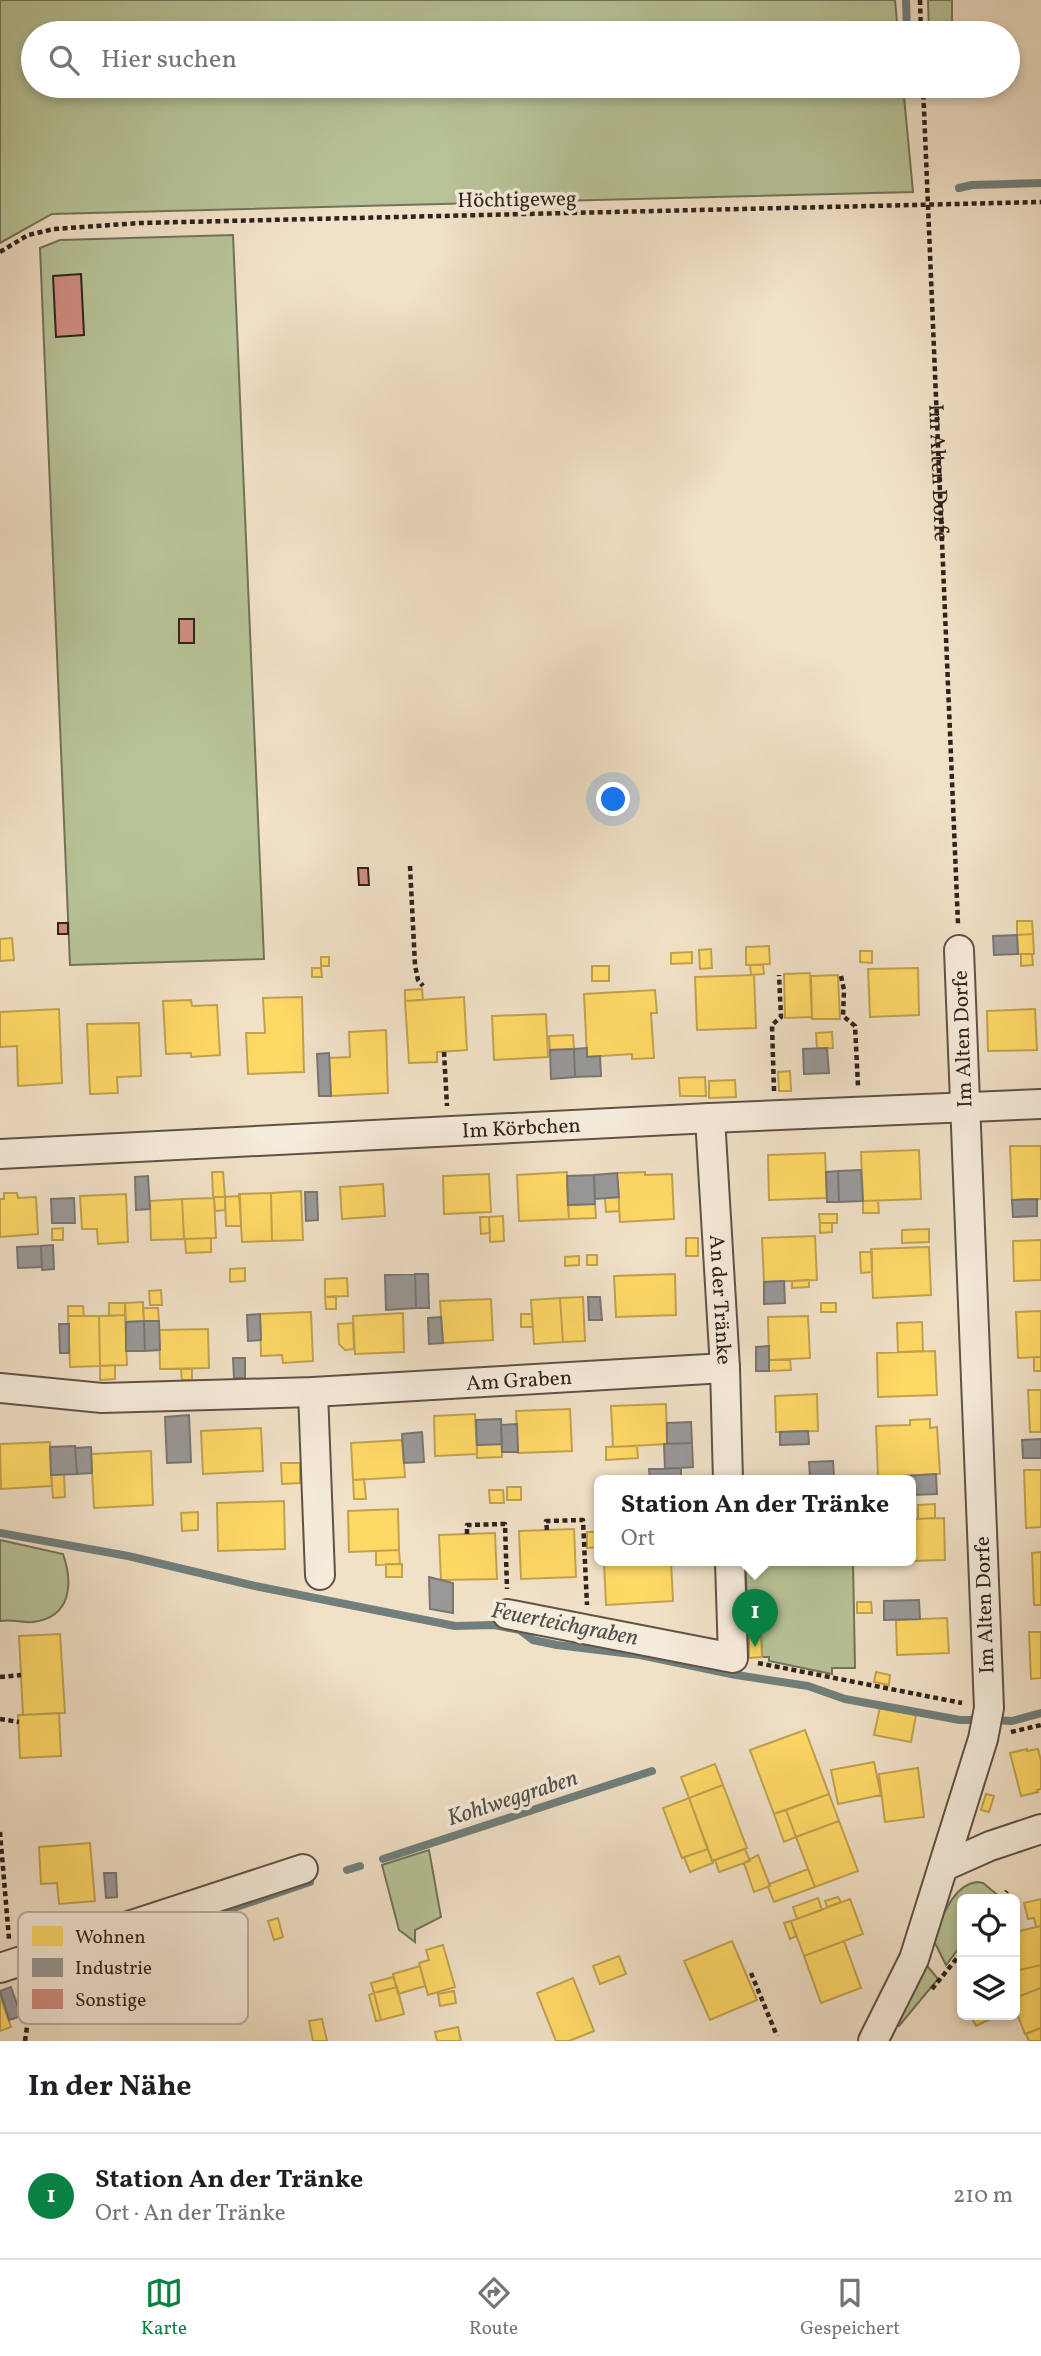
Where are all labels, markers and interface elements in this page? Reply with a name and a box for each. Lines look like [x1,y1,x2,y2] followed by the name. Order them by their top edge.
[21,21,1020,98] search box
[45,41,83,79] icon: search
[101,42,237,78] text: Hier suchen
[457,185,577,216] street label: Höchtigeweg
[920,403,955,542] street label: Im Alten Dorfe
[596,782,630,816] your location
[947,970,980,1108] street label: Im Alten Dorfe
[461,1112,582,1147] street label: Im Körbchen
[701,1234,738,1366] street label: An der Tränke
[465,1364,573,1399] street label: Am Graben
[594,1475,916,1566] popup
[621,1487,889,1523] text: Station An der Tränke
[621,1523,655,1555] text: Ort
[969,1536,1002,1674] street label: Im Alten Dorfe
[732,1589,778,1647] pin: 1
[488,1595,641,1655] water label: Feuerteichgraben
[443,1763,582,1835] water label: Kohlweggraben
[957,1894,1020,2020] map controls
[957,1894,1020,1957] button: locate
[18,1912,248,2024] legend
[75,1925,145,1951] text: Wohnen
[75,1956,152,1982] text: Industrie
[957,1957,1020,2020] button: layers
[75,1988,146,2014] text: Sonstige
[28,2066,192,2108] text: In der Nähe
[95,2162,363,2198] text: Station An der Tränke
[46,2180,56,2212] text: 1
[953,2180,1013,2212] text: 210 m
[95,2198,286,2230] text: Ort · An der Tränke
[141,2274,187,2342] tab: Karte
[469,2274,518,2342] tab: Route
[800,2274,900,2342] tab: Gespeichert

